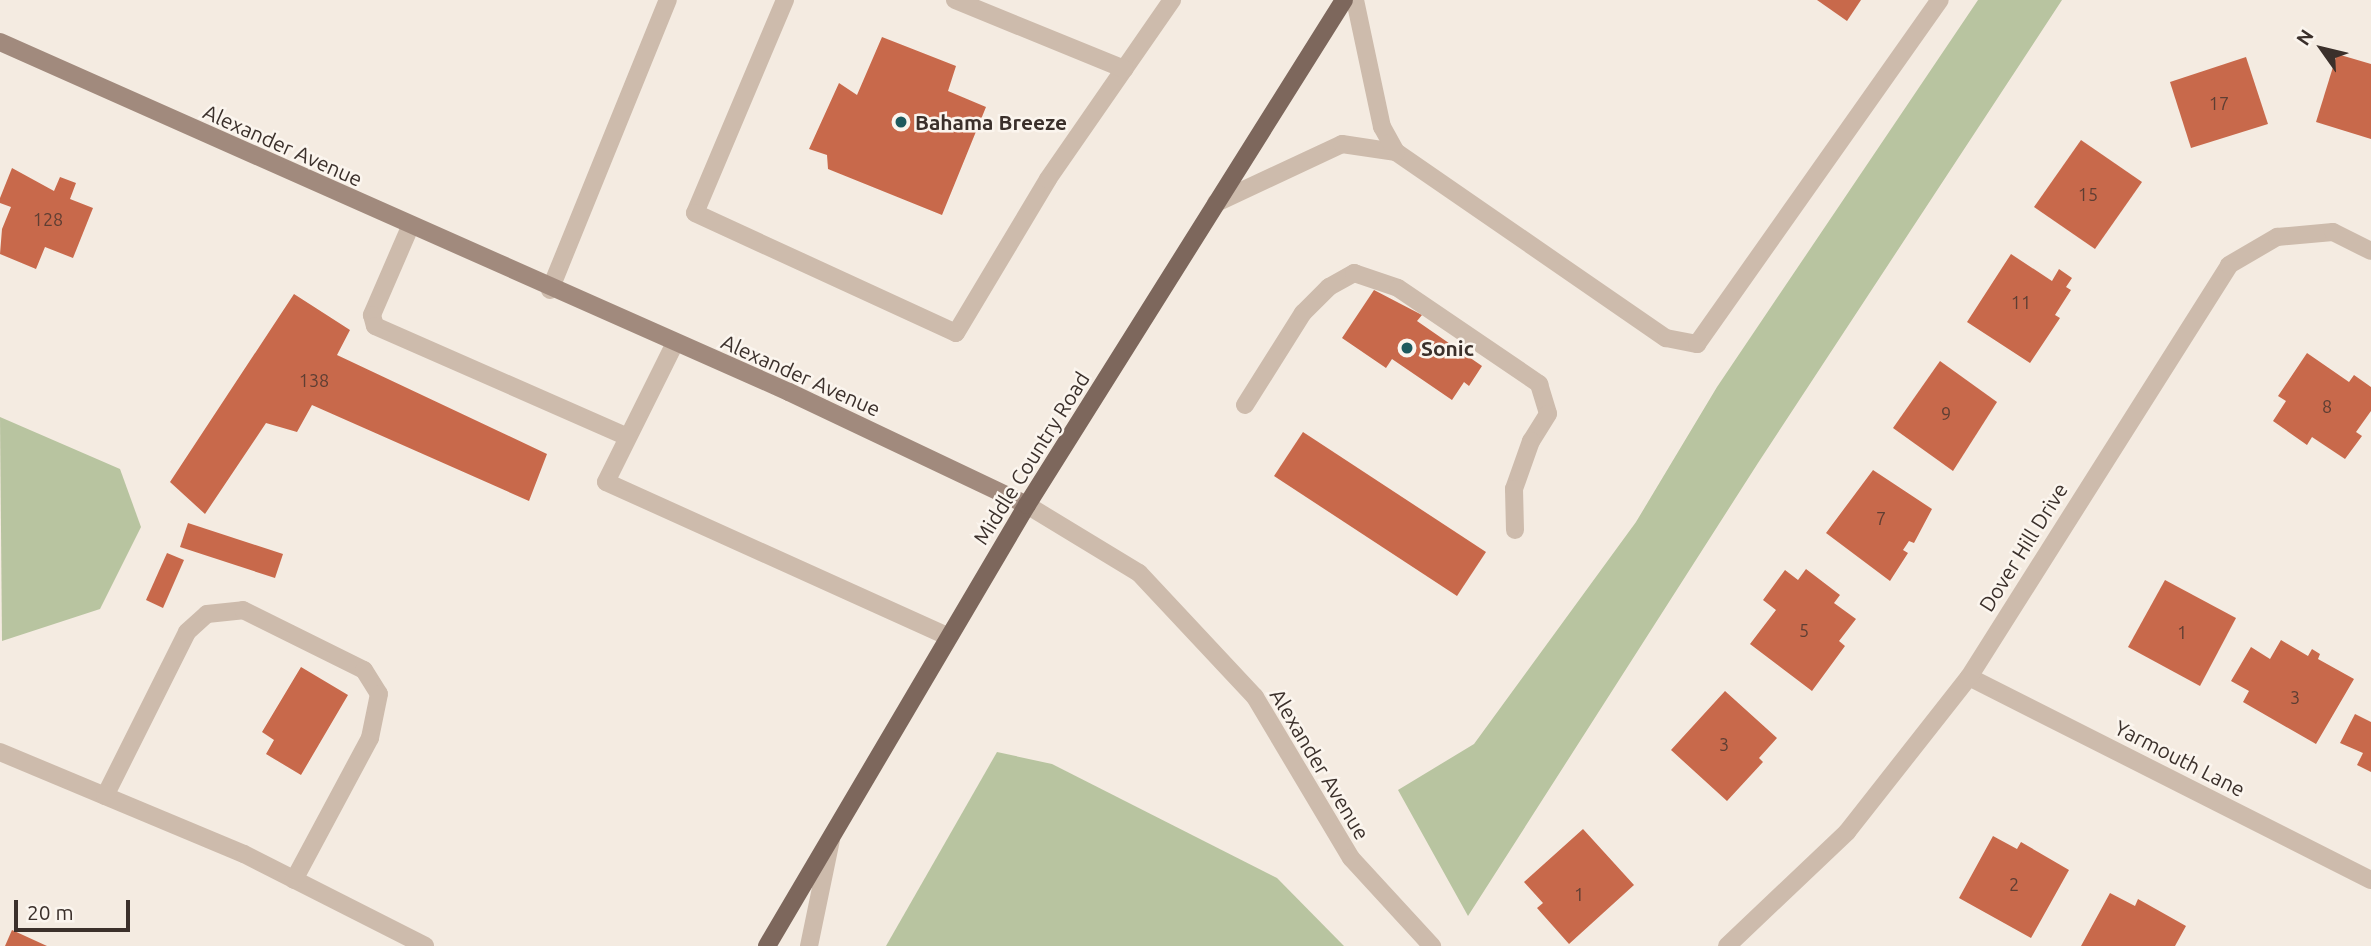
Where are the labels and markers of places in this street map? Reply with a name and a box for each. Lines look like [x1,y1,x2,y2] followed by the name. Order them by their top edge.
[915,109,1067,135] place label: Bahama Breeze
[893,114,909,130] marker: Bahama Breeze
[1421,335,1474,361] place label: Sonic
[1399,340,1415,356] marker: Sonic

